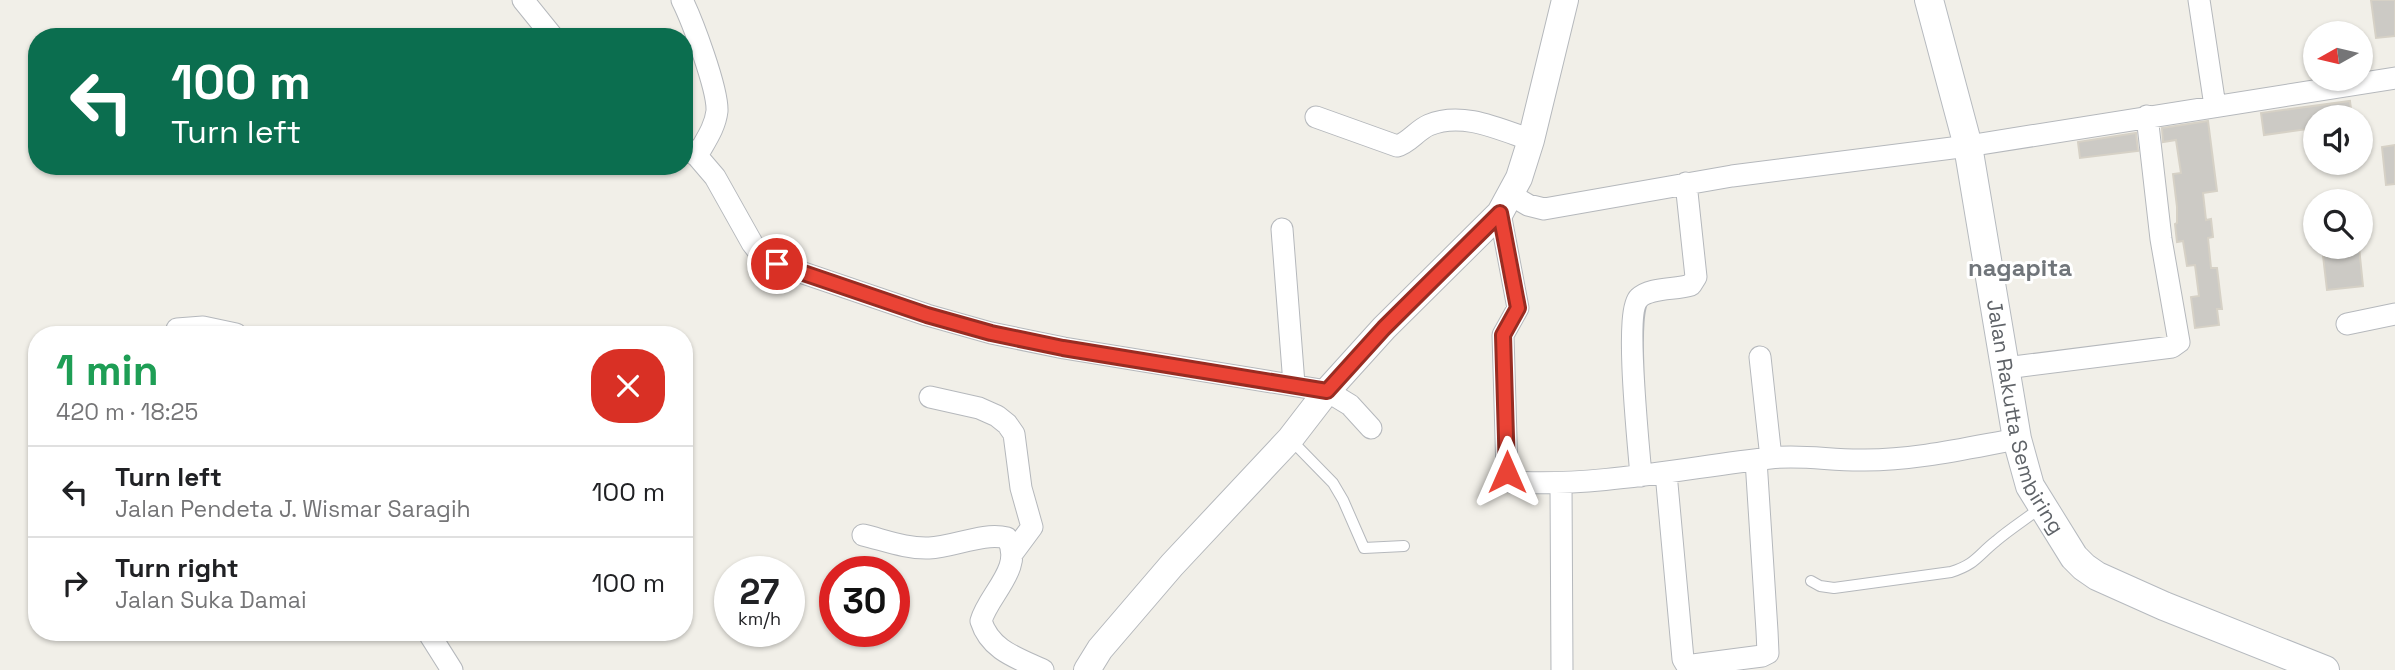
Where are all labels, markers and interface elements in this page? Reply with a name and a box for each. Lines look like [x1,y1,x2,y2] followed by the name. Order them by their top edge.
[2303,21,2373,91] north arrow
[2303,21,2373,259] map controls
[171,51,311,113] text: 100 m
[56,56,147,147] icon: left
[2303,105,2373,175] button: sound
[171,112,301,152] text: Turn left
[2303,189,2373,259] button: search
[747,234,807,294] pin
[758,245,796,283] icon: arrive
[1968,252,2072,283] district label: nagapita
[1981,297,2070,539] street label: Jalan Rakutta Sembiring
[56,344,159,397] text: 1 min
[591,349,665,423] button: close
[56,397,198,427] text: 420 m · 18:25
[1470,435,1544,509] position arrow
[115,460,222,494] text: Turn left
[56,473,94,511] icon: left
[592,475,665,509] text: 100 m
[115,494,471,524] text: Jalan Pendeta J. Wismar Saragih
[115,551,239,585] text: Turn right
[819,556,910,647] speed limit sign: 30
[56,564,94,602] icon: right
[592,566,665,600] text: 100 m
[740,570,779,614] text: 27
[115,585,307,615] text: Jalan Suka Damai
[738,607,781,630] text: km/h

